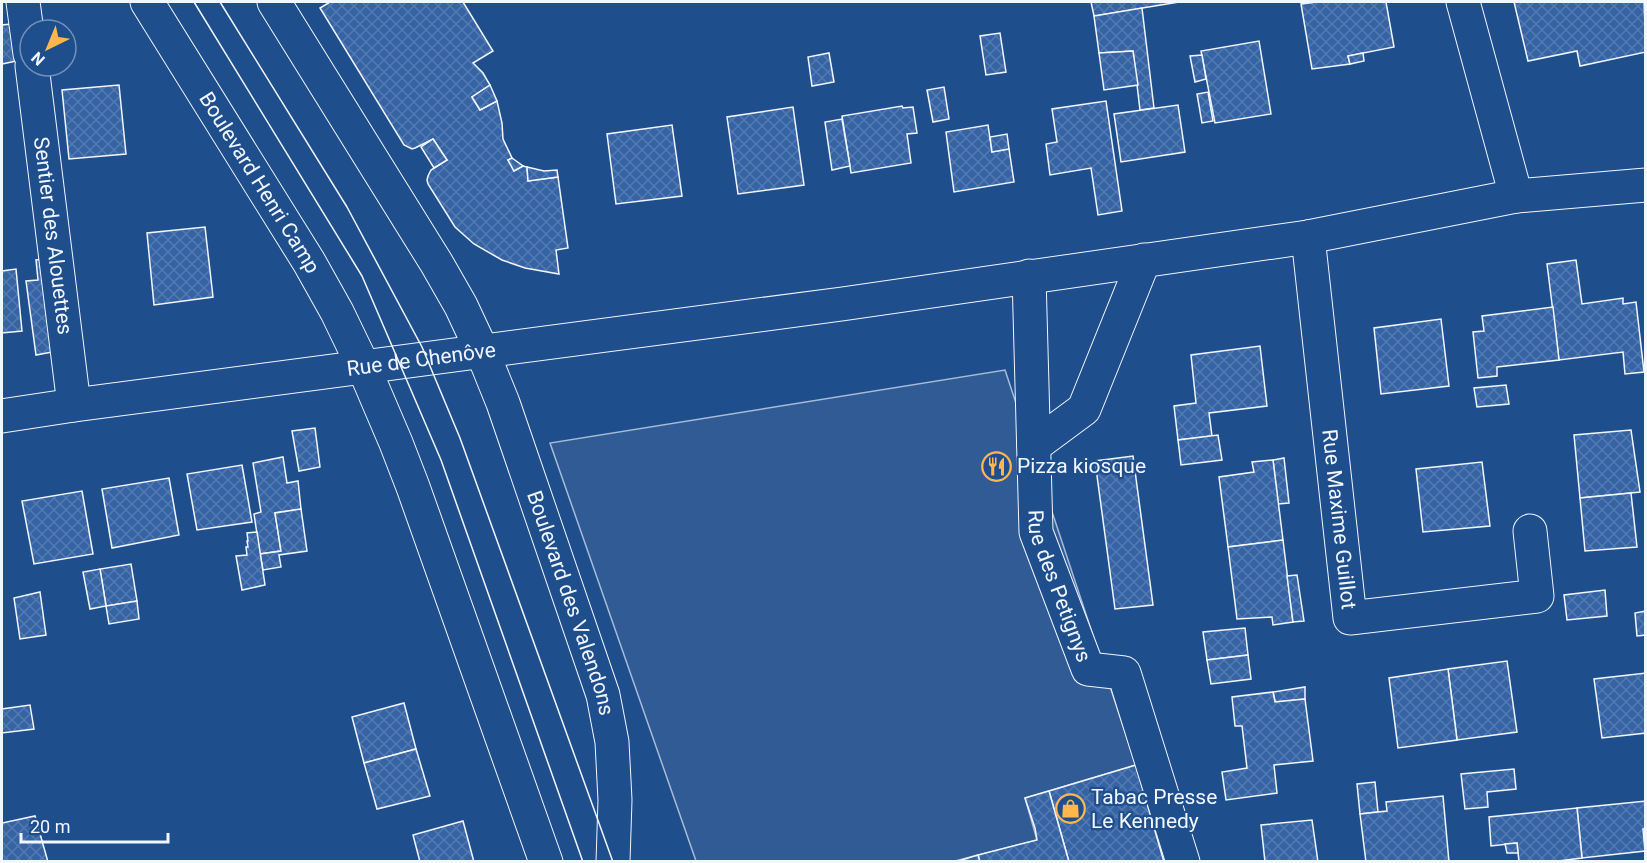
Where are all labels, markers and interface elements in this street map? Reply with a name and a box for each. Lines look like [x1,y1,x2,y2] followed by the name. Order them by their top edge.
[18,18,78,78] north arrow
[28,48,49,69] text: N
[194,88,325,277] street label: Boulevard Henri Camp
[29,135,77,336] street label: Sentier des Alouettes
[345,338,497,381] street label: Rue de Chenôve
[1317,428,1361,611] street label: Rue Maxime Guillot
[980,450,1012,482] restaurant icon: Pizza kiosque
[1017,454,1146,478] place label: Pizza kiosque
[522,488,619,717] street label: Boulevard des Valendons
[1023,509,1096,665] street label: Rue des Petignys
[1091,785,1217,833] place label: Tabac Presse Le Kennedy
[1054,793,1086,825] shop icon: Tabac Presse Le Kennedy
[21,806,168,844] scale bar
[30,816,70,837] text: 20 m

